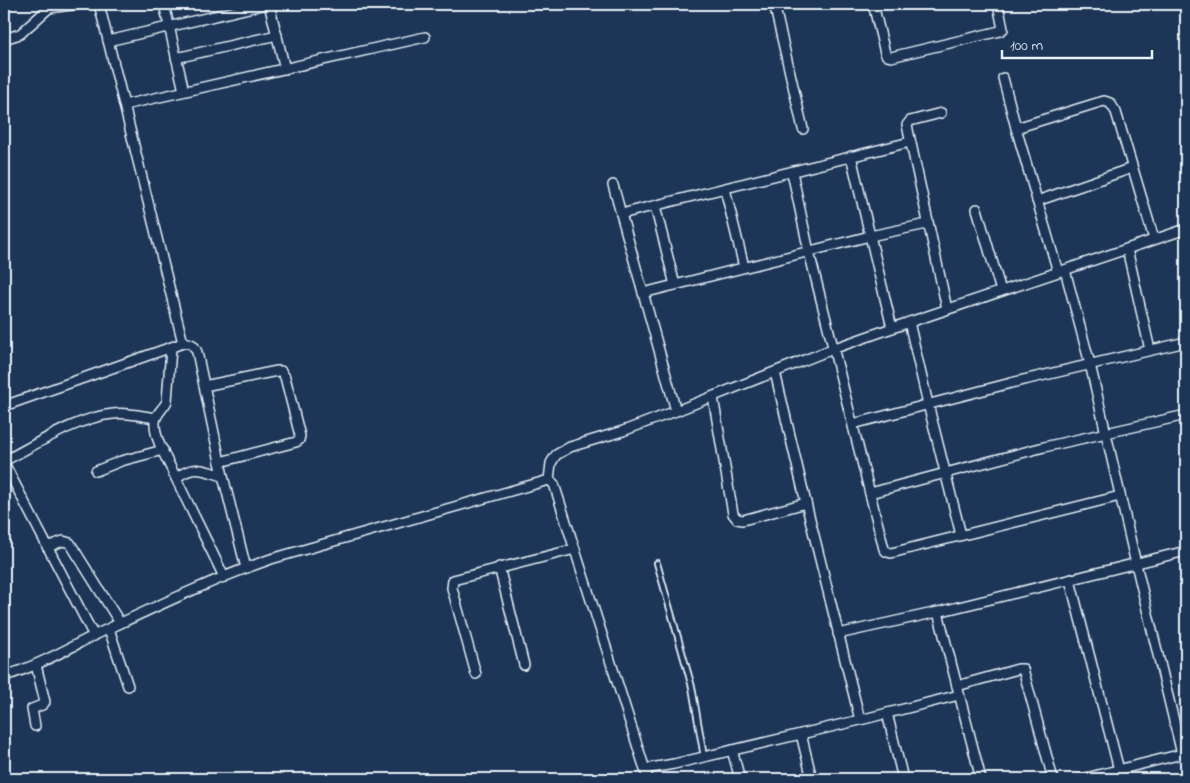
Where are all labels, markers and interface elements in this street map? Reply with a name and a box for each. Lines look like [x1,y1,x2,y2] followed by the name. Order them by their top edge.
[1002,28,1152,60] scale bar
[1010,35,1043,57] text: 100 m

